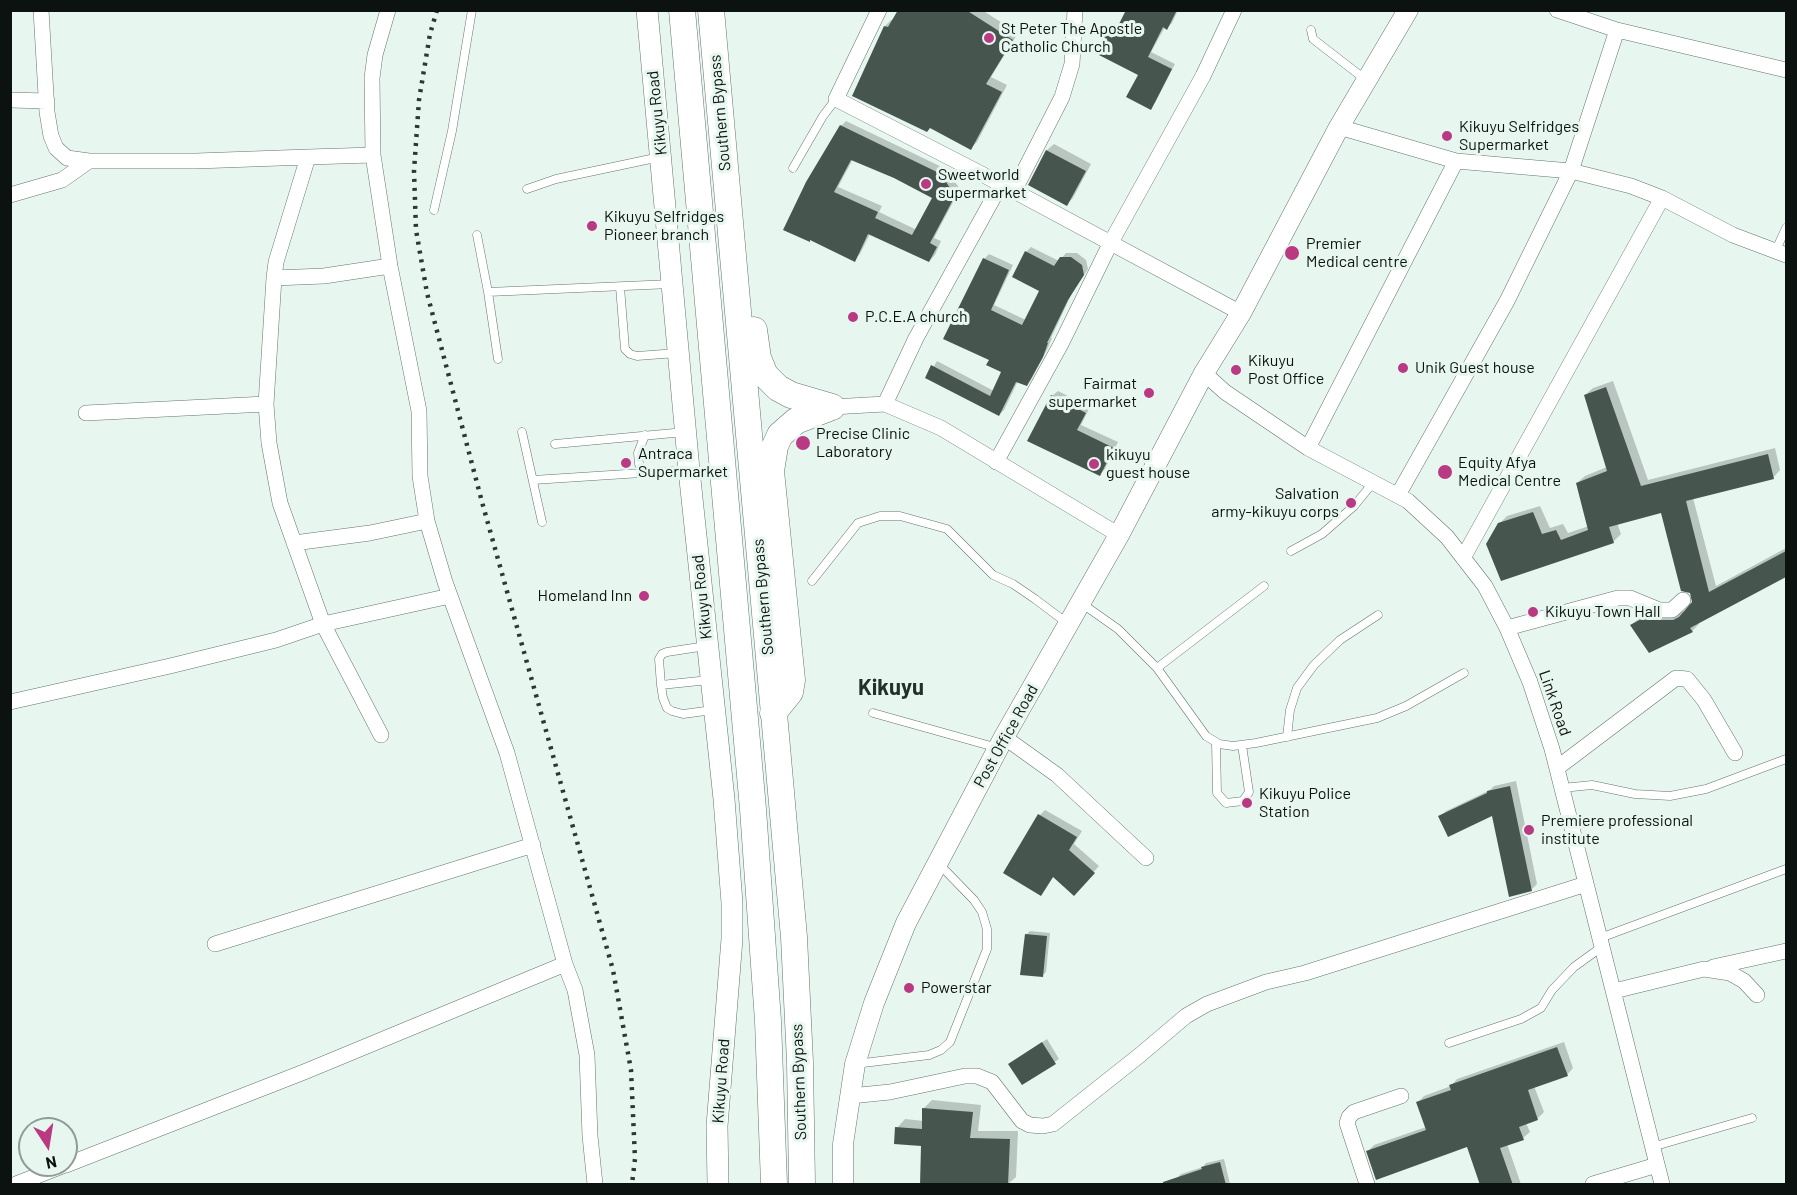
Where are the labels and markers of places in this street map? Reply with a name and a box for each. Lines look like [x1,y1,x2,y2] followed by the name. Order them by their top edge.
[1001,19,1142,57] place label: St Peter The Apostle Catholic Church
[982,31,996,45] marker: St Peter The Apostle Catholic Church
[1459,117,1579,155] place label: Kikuyu Selfridges Supermarket
[1440,129,1454,143] marker: Kikuyu Selfridges Supermarket
[938,165,1027,203] place label: Sweetworld supermarket
[919,177,933,191] marker: Sweetworld supermarket
[604,207,724,245] place label: Kikuyu Selfridges Pioneer branch
[585,219,599,233] marker: Kikuyu Selfridges Pioneer branch
[1306,234,1408,272] place label: Premier Medical centre
[1283,244,1301,262] marker: Premier Medical centre
[865,307,968,327] place label: P.C.E.A church
[846,310,860,324] marker: P.C.E.A church
[1248,351,1324,389] place label: Kikuyu Post Office
[1415,358,1535,378] place label: Unik Guest house
[1396,361,1410,375] marker: Unik Guest house
[1229,363,1243,377] marker: Kikuyu Post Office
[1048,374,1137,412] place label: Fairmat supermarket
[1142,386,1156,400] marker: Fairmat supermarket
[816,424,910,462] place label: Precise Clinic Laboratory
[794,434,812,452] marker: Precise Clinic Laboratory
[638,444,728,482] place label: Antraca Supermarket
[1106,445,1190,483] place label: kikuyu guest house
[1458,453,1561,491] place label: Equity Afya Medical Centre
[619,456,633,470] marker: Antraca Supermarket
[1087,457,1101,471] marker: kikuyu guest house
[1436,463,1454,481] marker: Equity Afya Medical Centre
[1211,484,1339,522] place label: Salvation army-kikuyu corps
[1344,496,1358,510] marker: Salvation army-kikuyu corps
[537,586,632,606] place label: Homeland Inn
[637,589,651,603] marker: Homeland Inn
[1545,602,1660,622] place label: Kikuyu Town Hall
[1526,605,1540,619] marker: Kikuyu Town Hall
[1259,784,1351,822] place label: Kikuyu Police Station
[1240,796,1254,810] marker: Kikuyu Police Station
[1541,811,1693,849] place label: Premiere professional institute
[1522,823,1536,837] marker: Premiere professional institute
[921,978,992,998] place label: Powerstar
[902,981,916,995] marker: Powerstar

